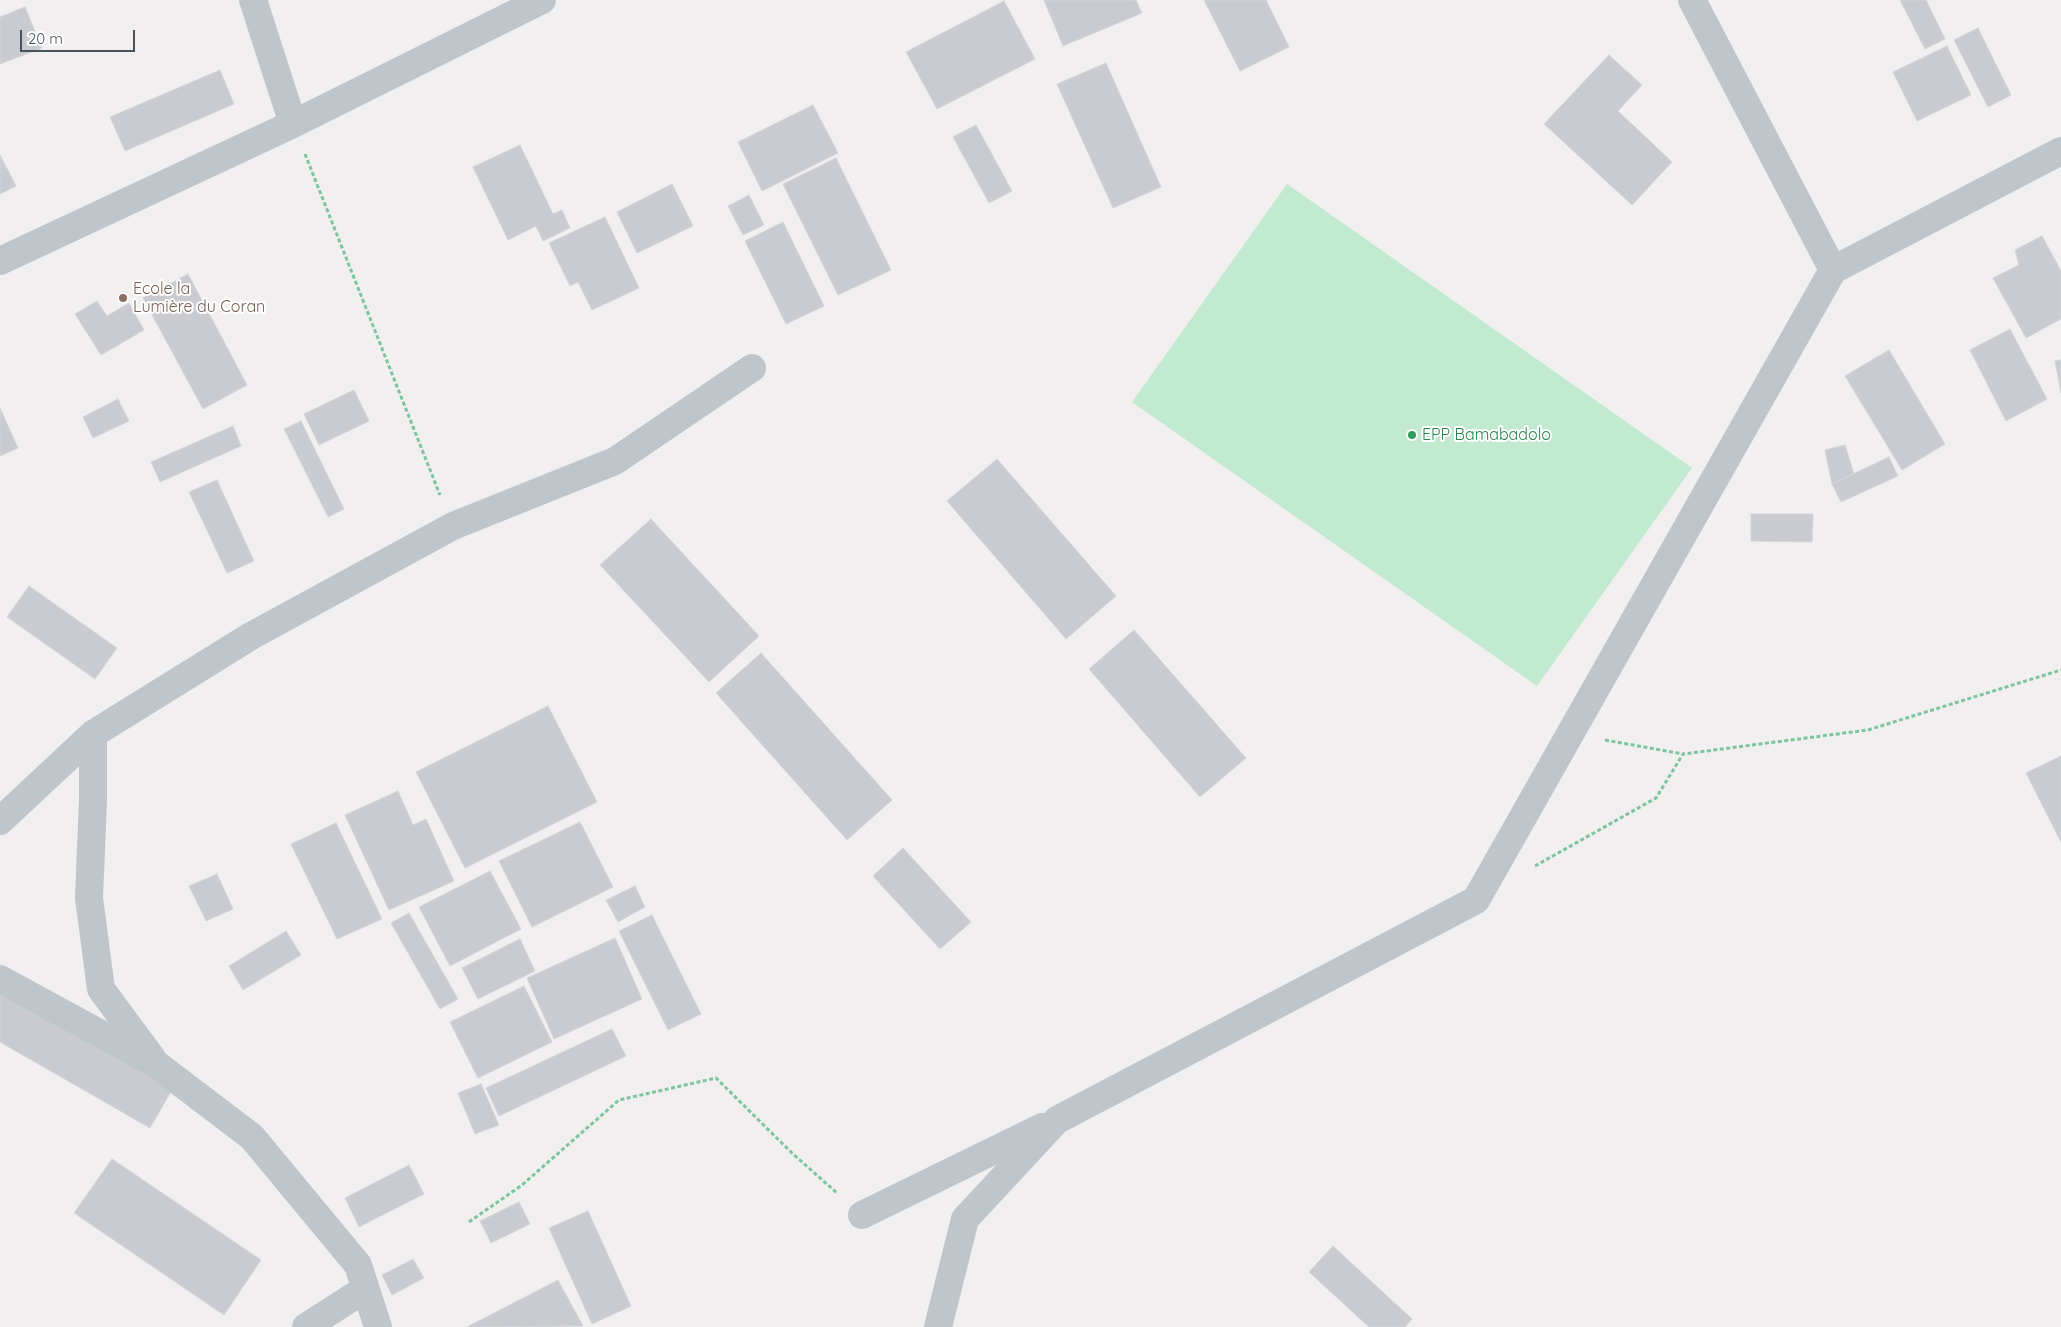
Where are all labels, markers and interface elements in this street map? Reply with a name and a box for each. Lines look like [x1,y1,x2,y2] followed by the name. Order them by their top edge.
[22,20,138,52] scale bar
[28,29,63,48] text: 20 m
[133,279,265,317] place label: Ecole la Lumière du Coran
[117,292,129,304] marker: Ecole la Lumière du Coran
[1422,425,1551,445] place label: EPP Bamabadolo
[1406,429,1418,441] marker: EPP Bamabadolo

